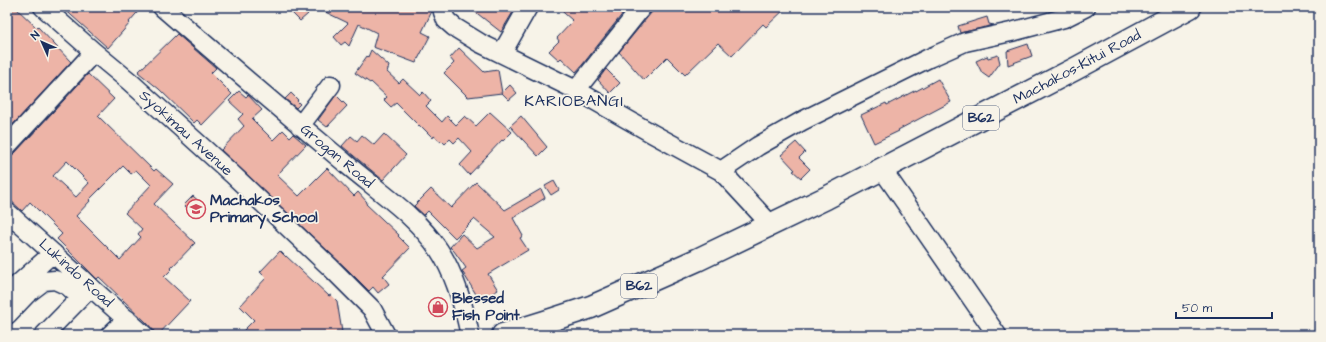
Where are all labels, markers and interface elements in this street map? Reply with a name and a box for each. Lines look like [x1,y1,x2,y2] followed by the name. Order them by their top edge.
[22,22,62,62] north arrow
[1009,24,1145,110] street label: Machakos-Kitui Road
[28,27,43,43] text: N
[134,85,237,182] street label: Syokimau Avenue
[524,90,624,112] district label: KARIOBANGI
[963,106,999,130] road number: B62
[295,119,379,194] street label: Grogan Road
[210,190,318,229] place label: Machakos Primary School
[185,198,207,220] school or university icon: Machakos Primary School
[34,234,118,312] street label: Lukindo Road
[621,274,657,298] road number: B62
[452,288,520,326] place label: Blessed Fish Point
[1176,294,1272,320] scale bar
[427,296,449,318] shop icon: Blessed Fish Point
[1182,300,1213,317] text: 50 m

